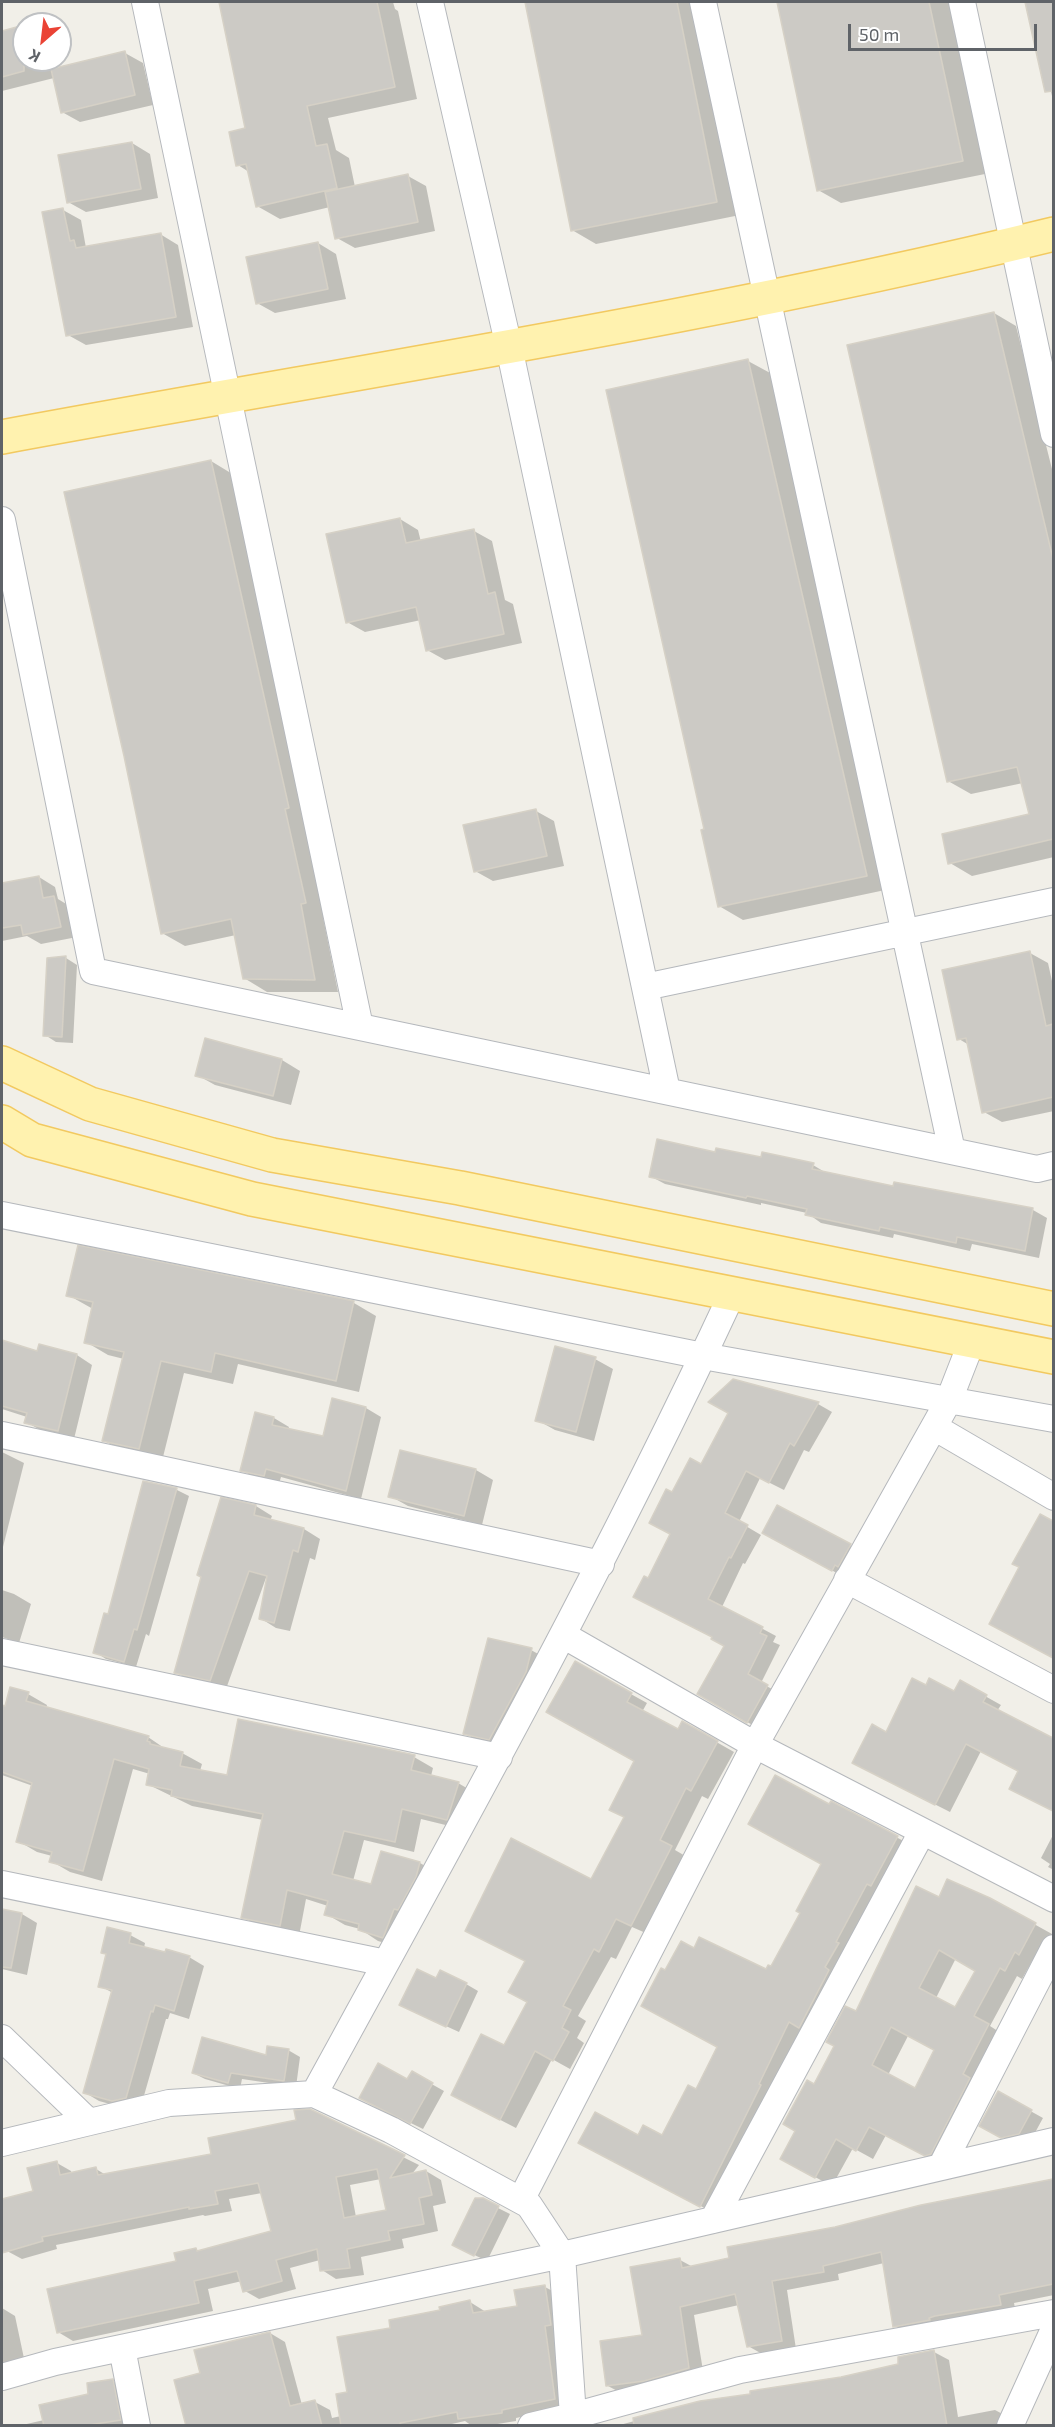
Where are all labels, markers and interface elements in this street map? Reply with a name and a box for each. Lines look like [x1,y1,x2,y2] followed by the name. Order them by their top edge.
[12,12,72,72] north arrow
[851,12,1040,50] scale bar
[859,23,899,45] text: 50 m
[25,46,43,67] text: K

